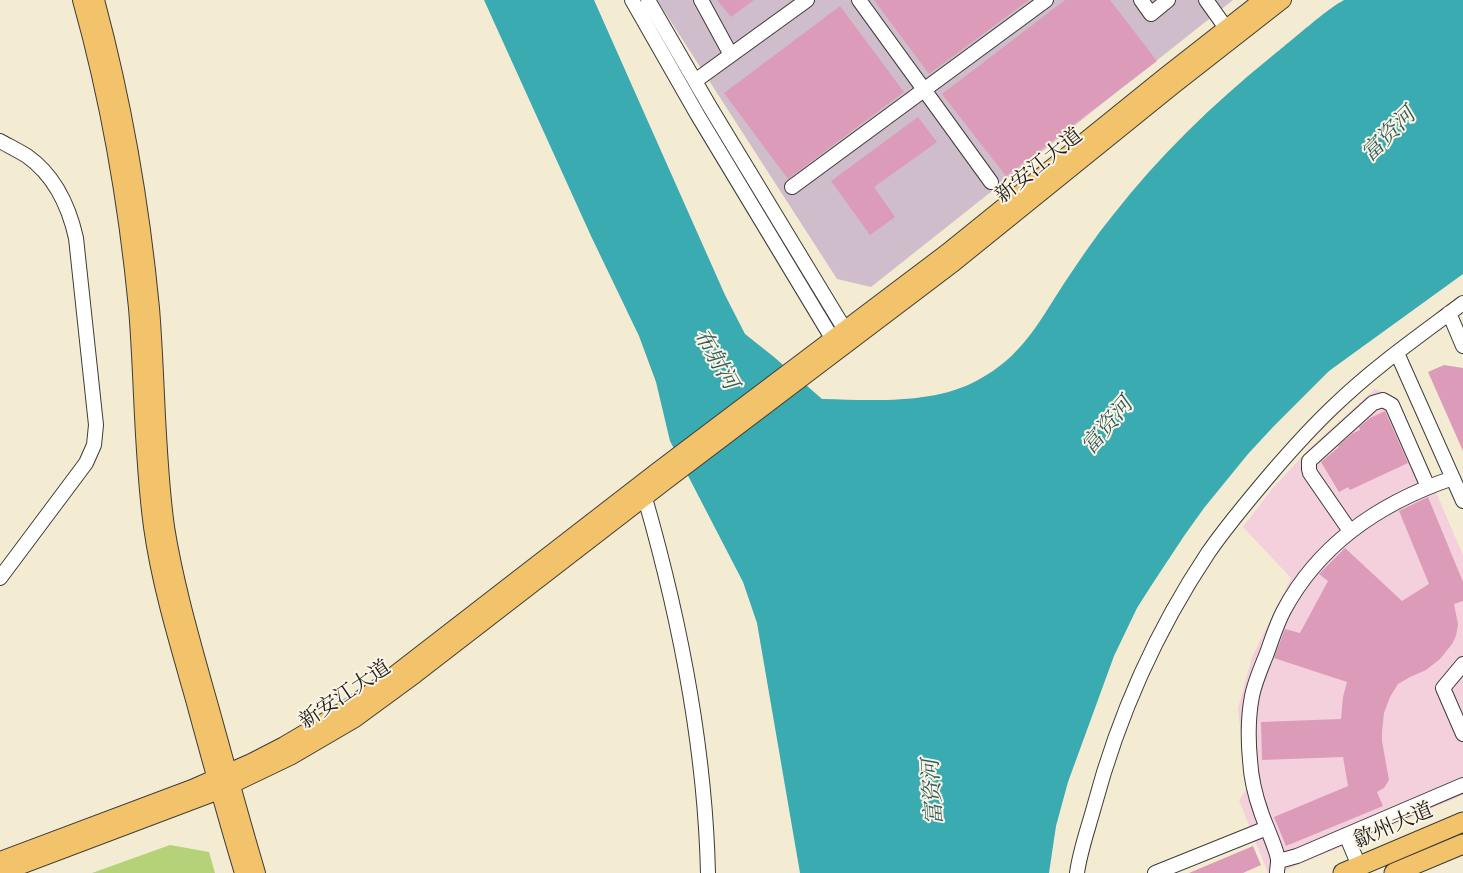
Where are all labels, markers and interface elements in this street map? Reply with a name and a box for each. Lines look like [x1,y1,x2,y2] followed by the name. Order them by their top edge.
[1357,103,1423,169] water label: 富资河
[991,124,1089,210] street label: 新安江大道
[686,325,742,395] water label: 布射河
[1078,393,1140,461] water label: 富资河
[295,656,397,736] street label: 新安江大道
[920,758,950,826] water label: 富资河
[1350,799,1438,855] street label: 歙州大道

